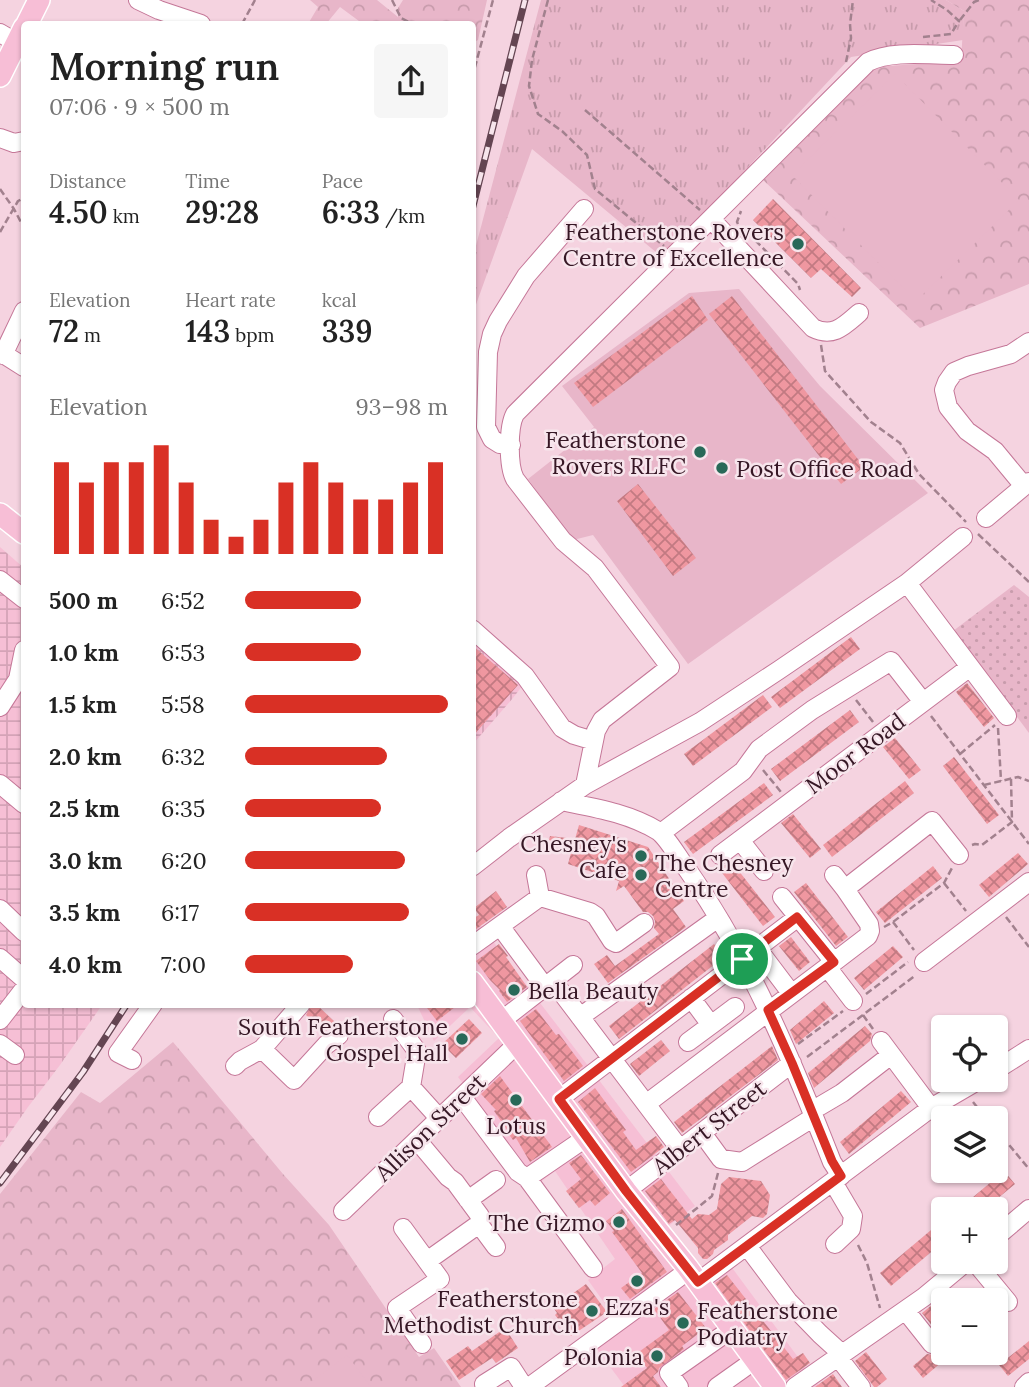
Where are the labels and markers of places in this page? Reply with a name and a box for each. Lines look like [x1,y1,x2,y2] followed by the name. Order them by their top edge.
[563,217,784,272] place label: Featherstone Rovers Centre of Excellence
[790,236,806,252] marker: Featherstone Rovers Centre of Excellence
[545,425,686,480] place label: Featherstone Rovers RLFC
[692,444,708,460] marker: Featherstone Rovers RLFC
[736,454,914,483] place label: Post Office Road
[714,460,730,476] marker: Post Office Road
[520,829,627,884] place label: Chesney's Cafe
[633,848,649,864] marker: Chesney's Cafe
[655,848,794,903] place label: The Chesney Centre
[633,867,649,883] marker: The Chesney Centre
[712,929,772,989] pin
[528,976,659,1005] place label: Bella Beauty
[506,982,522,998] marker: Bella Beauty
[238,1012,448,1067] place label: South Featherstone Gospel Hall
[454,1031,470,1047] marker: South Featherstone Gospel Hall
[508,1092,524,1108] marker: Lotus
[486,1111,546,1140] place label: Lotus
[488,1208,605,1237] place label: The Gizmo
[611,1214,627,1230] marker: The Gizmo
[629,1273,645,1289] marker: Ezza's
[383,1284,578,1339] place label: Featherstone Methodist Church
[605,1292,669,1321] place label: Ezza's
[697,1296,838,1351] place label: Featherstone Podiatry
[584,1303,600,1319] marker: Featherstone Methodist Church
[675,1315,691,1331] marker: Featherstone Podiatry
[564,1342,643,1371] place label: Polonia
[649,1348,665,1364] marker: Polonia

